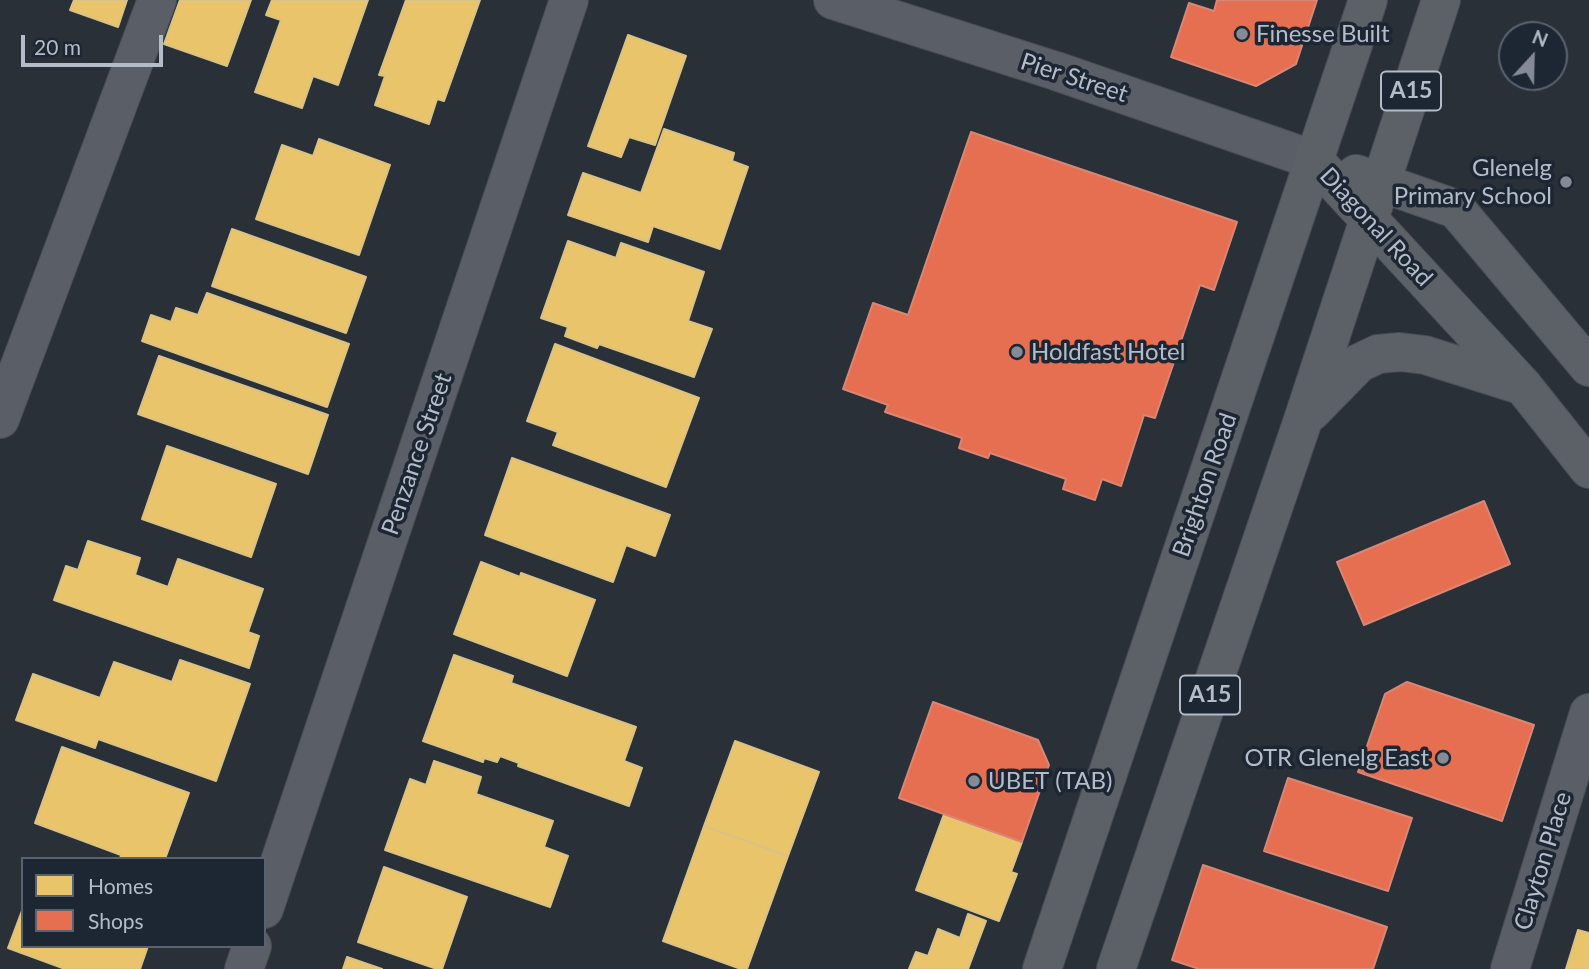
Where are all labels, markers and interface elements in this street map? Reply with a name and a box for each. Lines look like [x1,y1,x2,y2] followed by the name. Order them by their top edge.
[1256,20,1390,48] place label: Finesse Built
[24,21,166,65] scale bar
[1498,21,1568,91] north arrow
[1529,25,1551,51] text: N
[1234,26,1250,42] marker: Finesse Built
[34,34,81,59] text: 20 m
[1017,47,1131,109] street label: Pier Street
[1381,72,1441,110] road number: A15
[1394,154,1552,210] place label: Glenelg Primary School
[1314,162,1438,292] street label: Diagonal Road
[1558,174,1574,190] marker: Glenelg Primary School
[1031,338,1185,366] place label: Holdfast Hotel
[1009,344,1025,360] marker: Holdfast Hotel
[376,369,458,539] street label: Penzance Street
[1167,409,1243,561] street label: Brighton Road
[1180,676,1240,715] road number: A15
[1244,744,1429,772] place label: OTR Glenelg East
[1435,750,1451,766] marker: OTR Glenelg East
[988,767,1112,795] place label: UBET (TAB)
[966,773,982,789] marker: UBET (TAB)
[1508,788,1578,934] street label: Clayton Place
[21,857,266,948] legend
[88,873,153,898] text: Homes
[88,908,144,933] text: Shops

